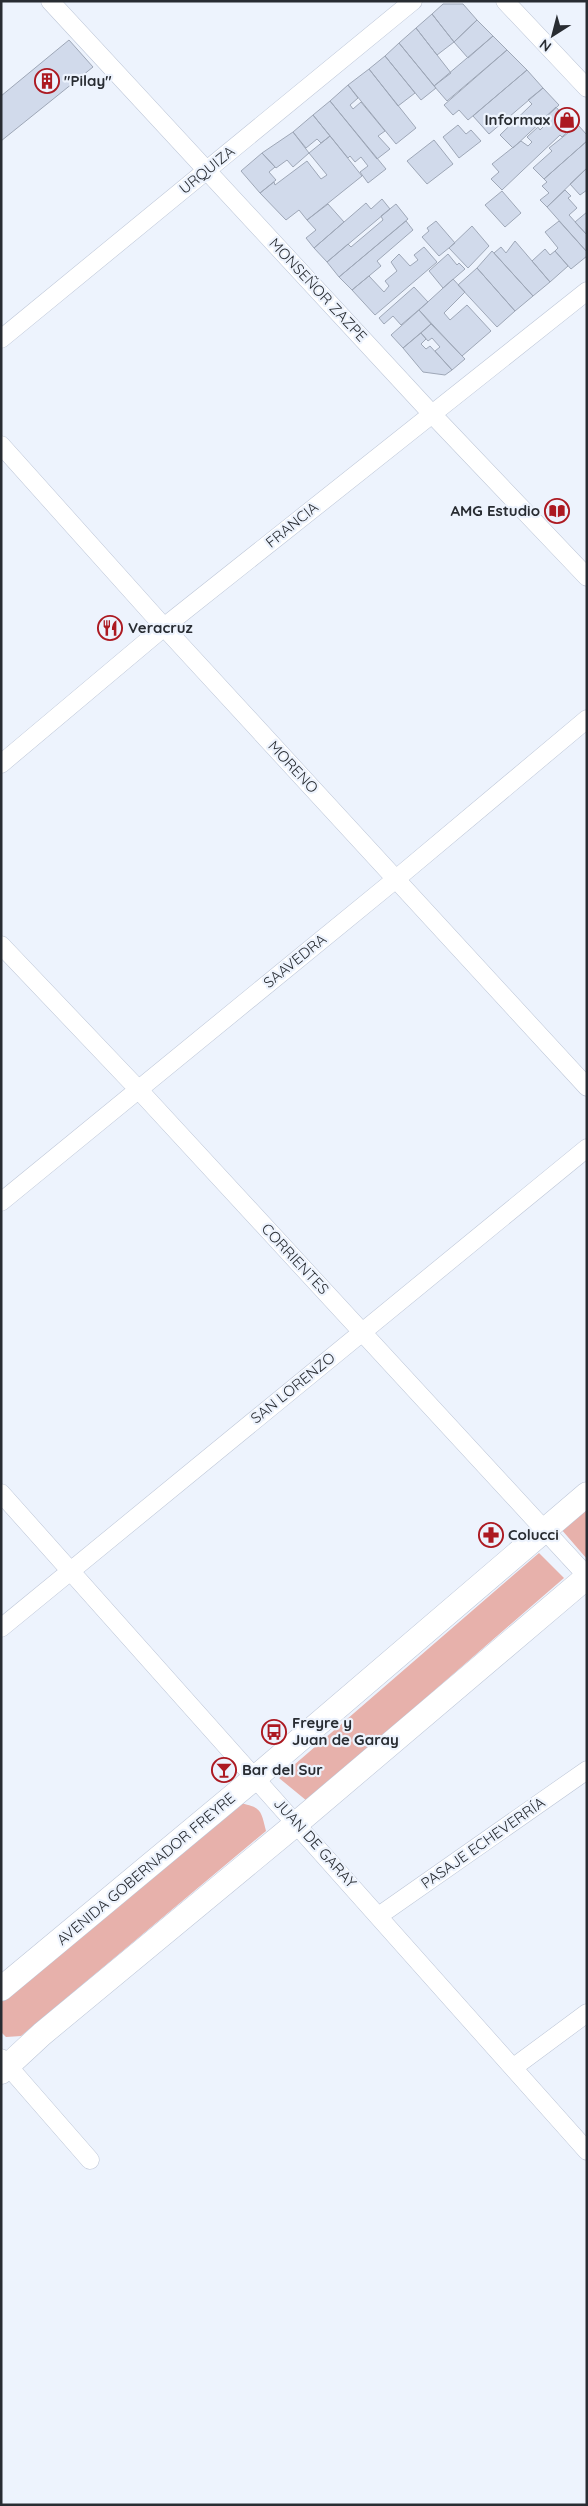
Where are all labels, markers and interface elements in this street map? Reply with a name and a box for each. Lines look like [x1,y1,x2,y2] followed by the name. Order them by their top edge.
[528,10,578,60] north arrow
[536,35,555,56] text: N
[34,68,60,94] building icon: "Pilay"
[64,71,112,90] place label: "Pilay"
[554,107,580,133] shop icon: Informax
[484,110,551,129] place label: Informax
[175,141,239,198] street label: URQUIZA
[265,234,371,345] street label: MONSEÑOR ZAZPE
[261,497,322,552] street label: FRANCIA
[544,498,570,524] library icon: AMG Estudio
[450,501,540,520] place label: AMG Estudio
[97,615,123,641] restaurant icon: Veracruz
[128,618,193,637] place label: Veracruz
[264,736,322,797] street label: MORENO
[259,929,330,992] street label: SAAVEDRA
[258,1219,333,1298] street label: CORRIENTES
[247,1348,339,1427] street label: SAN LORENZO
[478,1522,504,1548] pharmacy icon: Colucci
[508,1525,559,1544] place label: Colucci
[292,1713,399,1749] place label: Freyre y Juan de Garay
[261,1719,287,1745] bus stop icon: Freyre y Juan de Garay
[211,1757,237,1783] bar icon: Bar del Sur
[242,1760,323,1779] place label: Bar del Sur
[53,1788,239,1949] street label: AVENIDA GOBERNADOR FREYRE
[417,1792,549,1893] street label: PASAJE ECHEVERRÍA
[270,1794,361,1892] street label: JUAN DE GARAY

